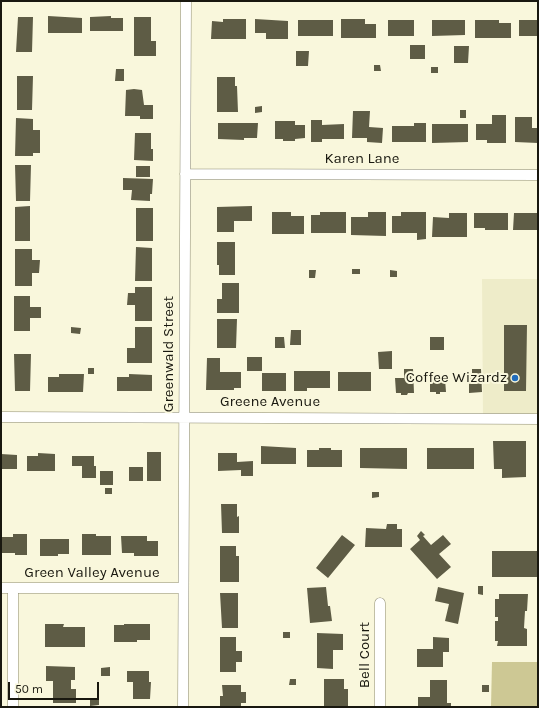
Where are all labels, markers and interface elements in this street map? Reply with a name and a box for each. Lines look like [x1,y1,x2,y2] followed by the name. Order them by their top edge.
[324,150,400,168] street label: Karen Lane
[160,296,178,412] street label: Greenwald Street
[406,369,507,387] place label: Coffee Wizardz
[510,373,520,383] marker: Coffee Wizardz
[220,393,320,411] street label: Greene Avenue
[24,564,160,582] street label: Green Valley Avenue
[356,622,374,688] street label: Bell Court
[10,674,101,700] scale bar
[15,682,43,696] text: 50 m

